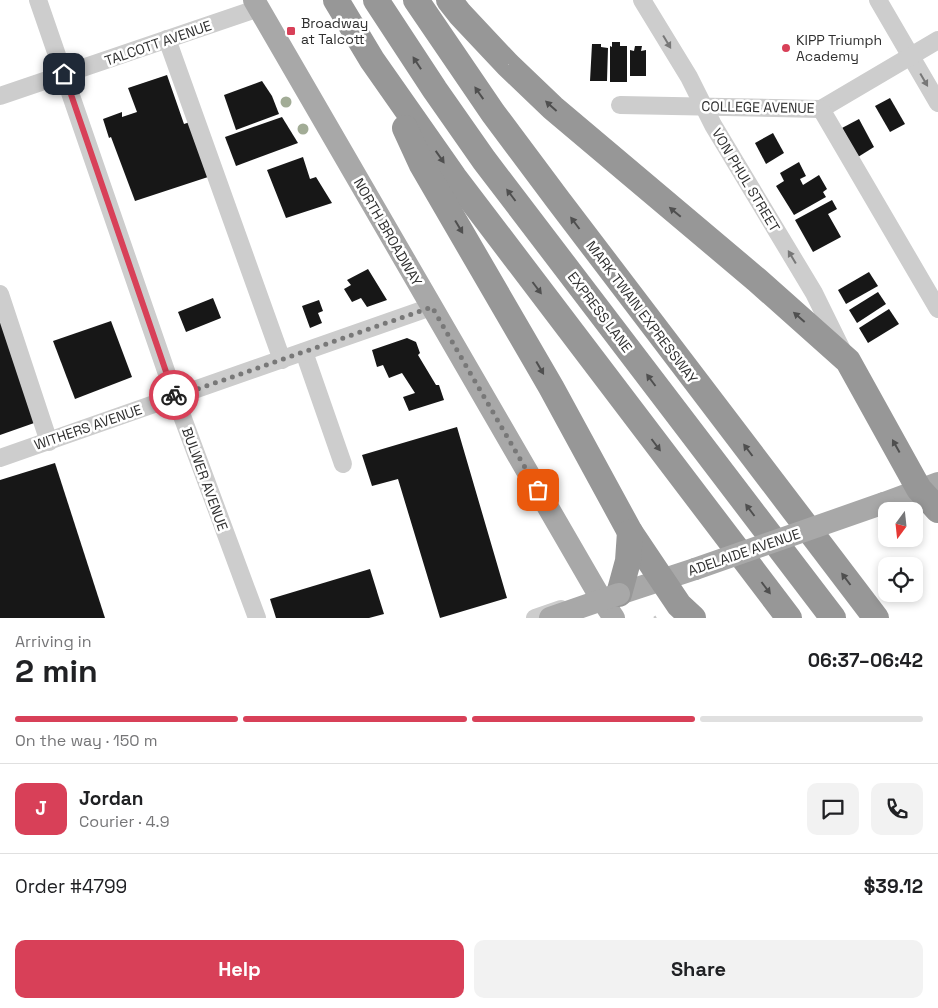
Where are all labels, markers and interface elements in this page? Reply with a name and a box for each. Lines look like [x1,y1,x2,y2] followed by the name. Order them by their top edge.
[301,14,368,48] place label: Broadway at Talcott
[102,16,214,70] street label: TALCOTT AVENUE
[285,25,297,37] marker: Broadway at Talcott
[796,31,882,65] place label: KIPP Triumph Academy
[663,35,672,48] one-way arrow
[780,42,792,54] marker: KIPP Triumph Academy
[43,53,85,95] pin
[412,56,421,70] one-way arrow
[50,60,78,88] icon: home
[920,73,929,86] one-way arrow
[474,86,484,99] one-way arrow
[701,97,815,117] street label: COLLEGE AVENUE
[546,100,558,112] one-way arrow
[708,125,784,235] street label: VON PHUL STREET
[435,150,445,164] one-way arrow
[350,175,426,290] street label: NORTH BROADWAY
[506,188,516,202] one-way arrow
[669,206,682,217] one-way arrow
[570,217,581,230] one-way arrow
[454,221,463,234] one-way arrow
[582,237,702,387] street label: MARK TWAIN EXPRESSWAY
[787,250,796,263] one-way arrow
[564,268,636,356] street label: EXPRESS LANE
[532,281,542,295] one-way arrow
[793,311,806,322] one-way arrow
[536,361,545,374] one-way arrow
[149,370,199,420] courier
[646,374,657,387] one-way arrow
[160,381,188,409] icon: bike
[32,400,144,454] street label: WITHERS AVENUE
[178,425,232,533] street label: BULWER AVENUE
[651,438,661,452] one-way arrow
[891,440,900,453] one-way arrow
[742,444,753,457] one-way arrow
[517,469,559,511] pin
[524,476,552,504] icon: bag
[878,502,922,548] north arrow
[878,502,923,602] map controls
[745,503,755,517] one-way arrow
[685,524,803,580] street label: ADELAIDE AVENUE
[878,557,923,602] button: locate
[841,573,852,586] one-way arrow
[760,581,771,594] one-way arrow
[15,631,92,652] text: Arriving in
[808,648,923,673] text: 06:37–06:42
[15,651,98,691] text: 2 min
[15,730,157,751] text: On the way · 150 m
[807,783,859,835] button: chat
[871,783,923,835] button: phone
[79,786,144,811] text: Jordan
[35,796,47,821] text: J
[79,811,169,832] text: Courier · 4.9
[15,874,127,899] text: Order #4799
[864,874,923,899] text: $39.12
[15,940,464,998] button: Help
[474,940,923,998] button: Share

